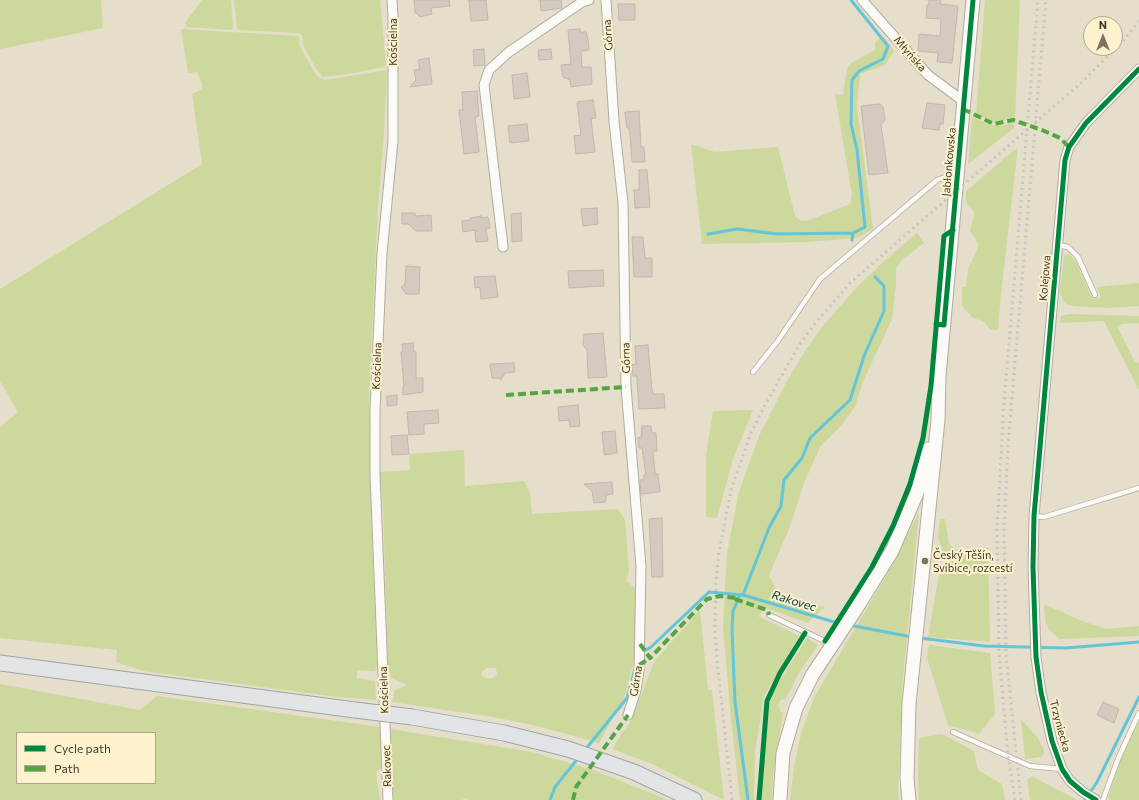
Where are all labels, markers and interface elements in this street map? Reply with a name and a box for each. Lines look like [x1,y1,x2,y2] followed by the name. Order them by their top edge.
[1083,16,1123,56] north arrow
[386,18,400,66] street label: Kościelna
[1099,18,1107,31] text: N
[600,19,616,51] street label: Górna
[891,34,929,74] street label: Młyńska
[939,127,959,197] street label: Jabłonkowska
[1036,255,1054,301] street label: Kolejowa
[370,342,384,390] street label: Kościelna
[619,342,633,374] street label: Górna
[933,548,1013,574] place label: Český Těšín, Svibice, rozcestí
[920,556,930,566] marker: Český Těšín, Svibice, rozcestí
[770,587,818,615] water label: Rakovec
[627,665,645,697] street label: Górna
[377,666,391,714] street label: Kościelna
[1047,698,1073,754] street label: Trzyniecka
[16,732,156,784] legend
[54,741,111,755] text: Cycle path
[380,745,394,787] street label: Rakovec
[54,761,80,775] text: Path

